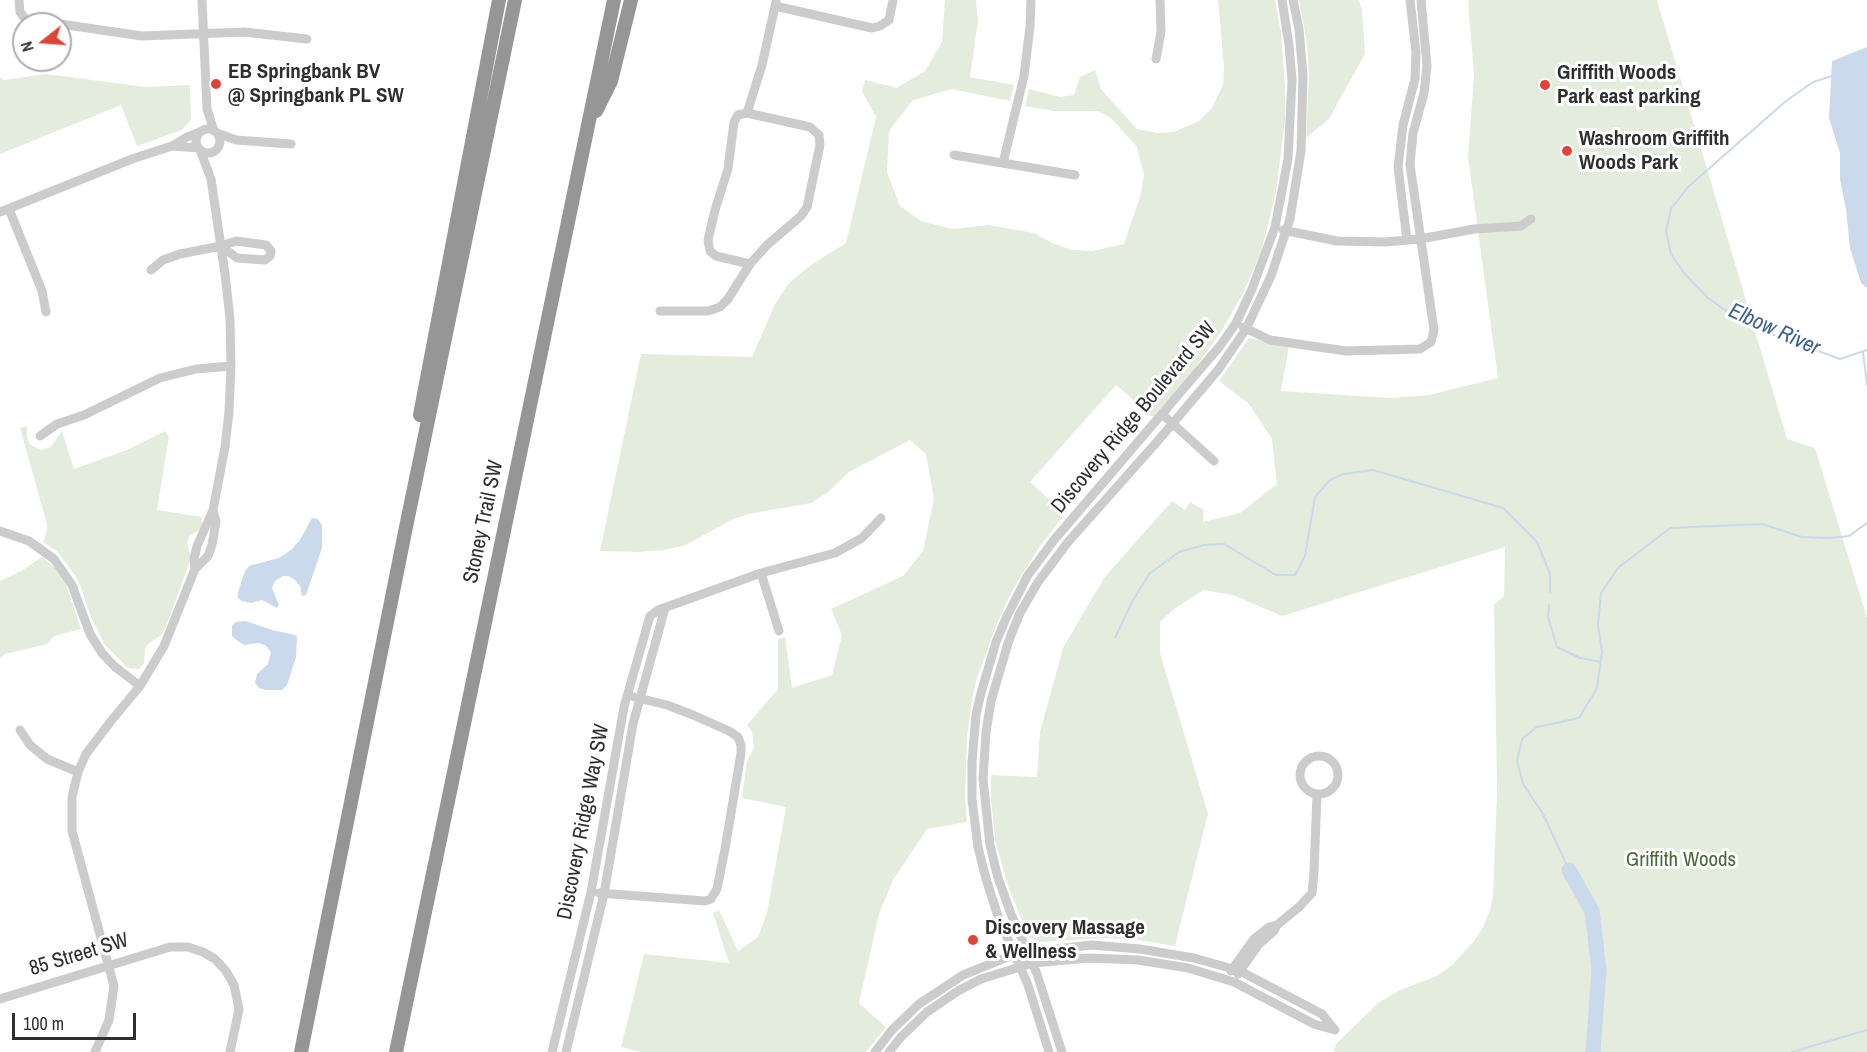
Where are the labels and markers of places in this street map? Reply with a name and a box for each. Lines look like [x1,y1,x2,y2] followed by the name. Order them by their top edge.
[228,59,404,109] place label: EB Springbank BV @ Springbank PL SW
[1557,60,1701,110] place label: Griffith Woods Park east parking
[209,77,223,91] marker: EB Springbank BV @ Springbank PL SW
[1538,78,1552,92] marker: Griffith Woods Park east parking
[1579,126,1730,176] place label: Washroom Griffith Woods Park
[1560,144,1574,158] marker: Washroom Griffith Woods Park
[985,915,1145,965] place label: Discovery Massage & Wellness
[966,933,980,947] marker: Discovery Massage & Wellness

